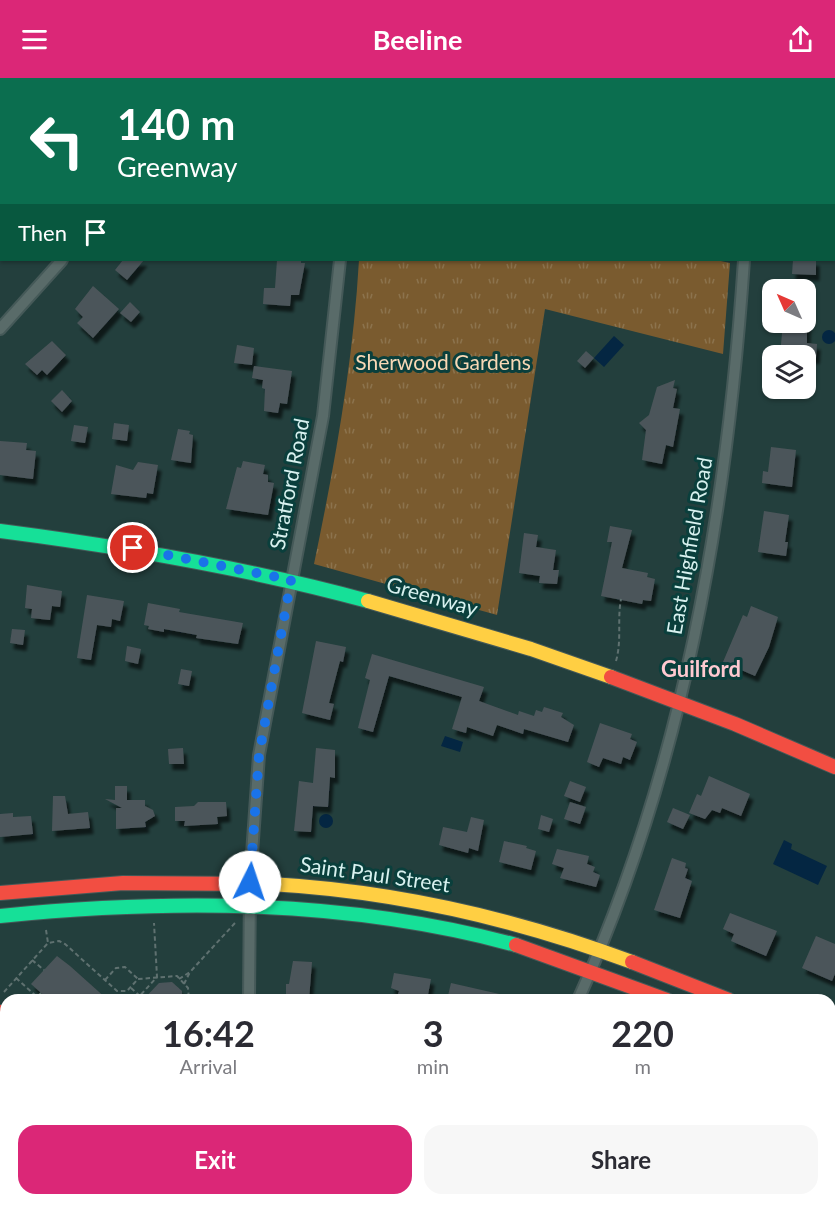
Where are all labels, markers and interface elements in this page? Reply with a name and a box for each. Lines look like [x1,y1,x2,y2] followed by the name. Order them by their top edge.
[18,23,51,56] icon: menu
[373,23,462,56] text: Beeline
[784,23,817,56] icon: share
[117,99,235,149] text: 140 m
[18,102,96,180] icon: left
[117,150,237,183] text: Greenway
[79,216,112,249] icon: arrive
[18,219,67,246] text: Then
[762,279,816,333] north arrow
[762,279,816,399] map controls
[762,345,816,399] button: layers
[355,349,531,374] park label: Sherwood Gardens
[264,416,314,551] street label: Stratford Road
[661,455,716,636] street label: East Highfield Road
[107,522,158,573] pin
[116,531,149,564] icon: arrive
[384,571,481,621] street label: Greenway
[661,655,741,682] district label: Guilford
[218,850,282,914] position arrow
[299,851,452,896] street label: Saint Paul Street
[162,1011,255,1055] text: 16:42
[423,1011,444,1055] text: 3
[611,1011,674,1055] text: 220
[180,1054,237,1078] text: Arrival
[417,1054,449,1078] text: min
[634,1054,651,1078] text: m
[18,1125,412,1194] button: Exit
[424,1125,818,1194] button: Share

